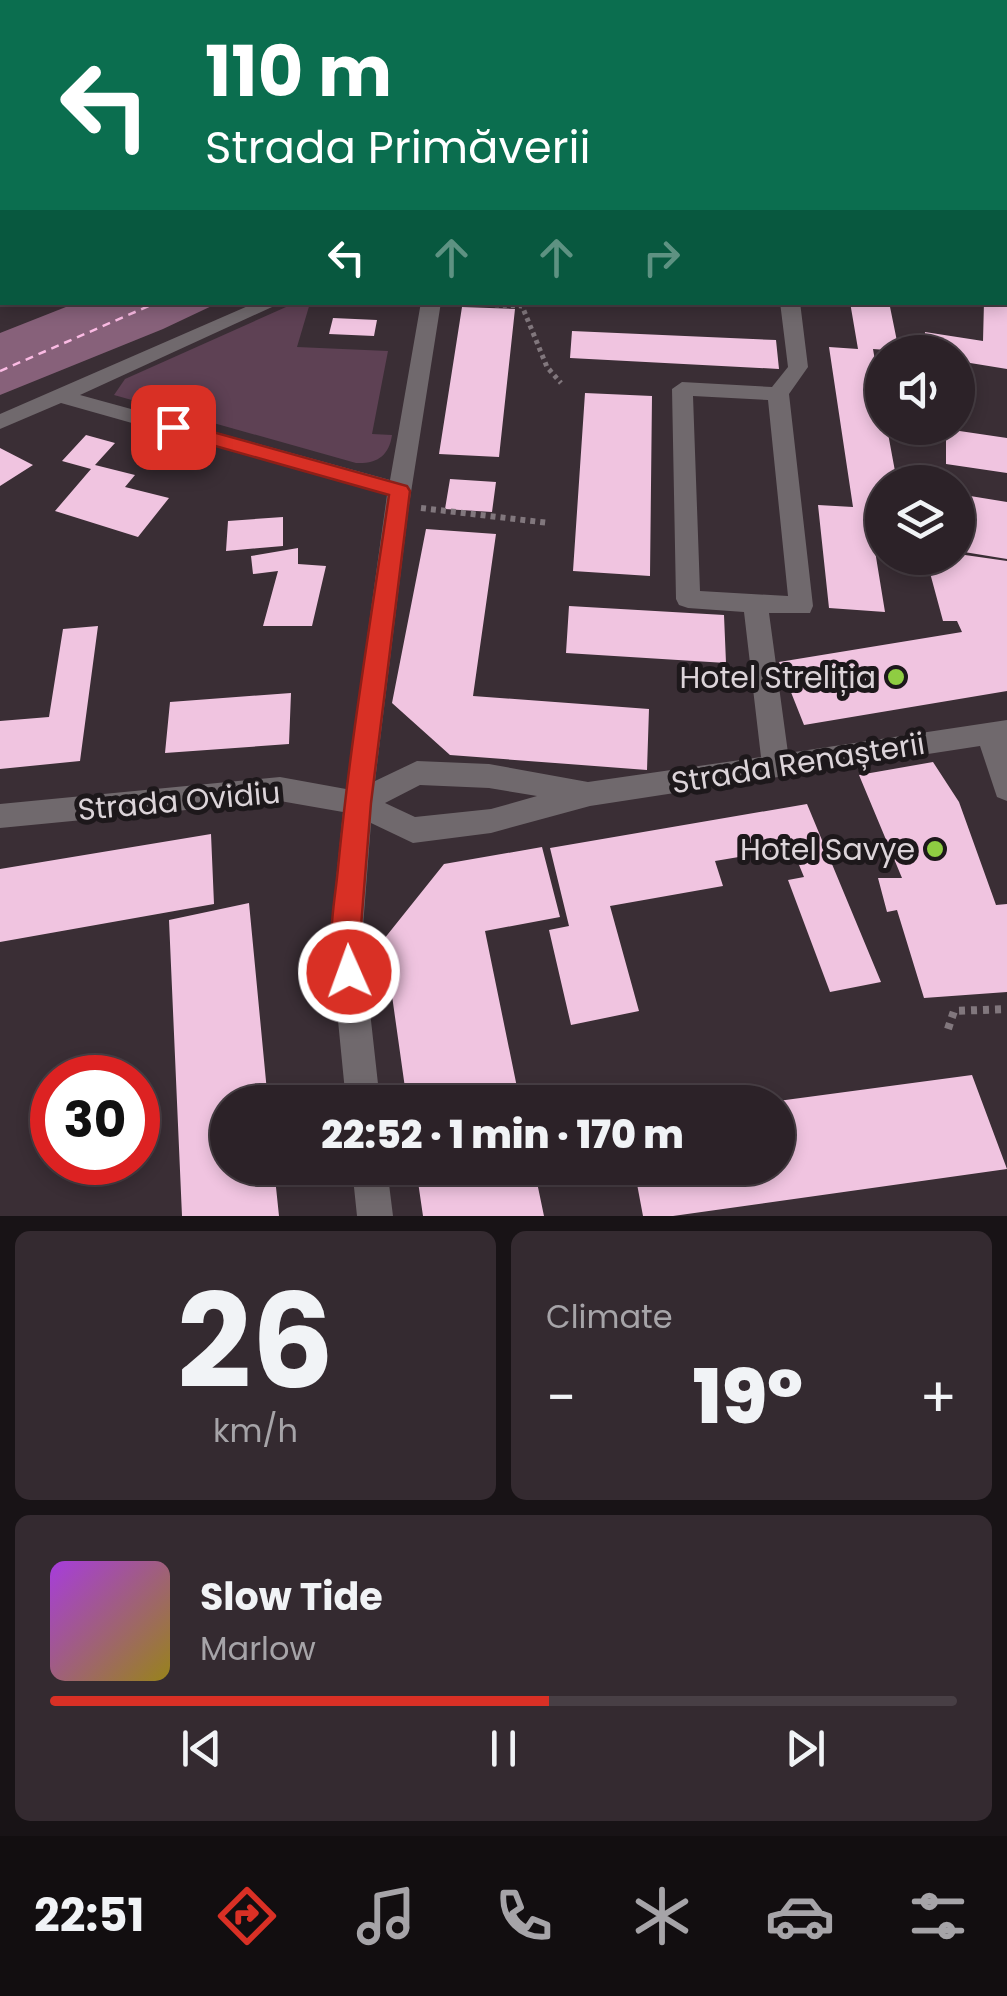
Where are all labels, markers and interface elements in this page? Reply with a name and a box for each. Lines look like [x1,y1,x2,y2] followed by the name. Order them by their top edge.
[205,22,392,121] text: 110 m
[40,40,170,170] icon: left
[205,116,591,179] text: Strada Primăverii
[319,230,374,285] icon: left
[424,230,479,285] icon: ahead
[529,230,584,285] icon: ahead
[634,230,689,285] icon: right
[865,335,975,575] map controls
[865,335,975,445] button: sound
[131,385,216,470] pin
[146,400,201,455] icon: arrive
[865,465,975,575] button: layers
[679,656,876,699] place label: Hotel Streliția
[885,666,907,688] marker: Hotel Streliția
[668,722,928,804] street label: Strada Renașterii
[76,771,282,831] street label: Strada Ovidiu
[740,828,915,871] place label: Hotel Savye
[924,838,946,860] marker: Hotel Savye
[297,920,401,1024] position arrow
[30,1055,160,1185] speed limit sign: 30
[321,1108,684,1161] text: 22:52 · 1 min · 170 m
[177,1250,334,1433] text: 26
[546,1294,673,1339] text: Climate
[693,1344,803,1449] text: 19°
[546,1359,576,1436] text: −
[919,1359,957,1436] text: +
[213,1408,298,1453] text: km/h
[200,1570,383,1623] text: Slow Tide
[200,1626,316,1671] text: Marlow
[174,1721,229,1776] icon: previous
[476,1721,531,1776] icon: pause
[778,1721,833,1776] icon: next
[212,1881,282,1951] icon: directions
[351,1881,421,1951] icon: music
[489,1881,559,1951] icon: phone
[627,1881,697,1951] icon: climate
[765,1881,835,1951] icon: car
[903,1881,973,1951] icon: filters
[34,1884,144,1947] text: 22:51

